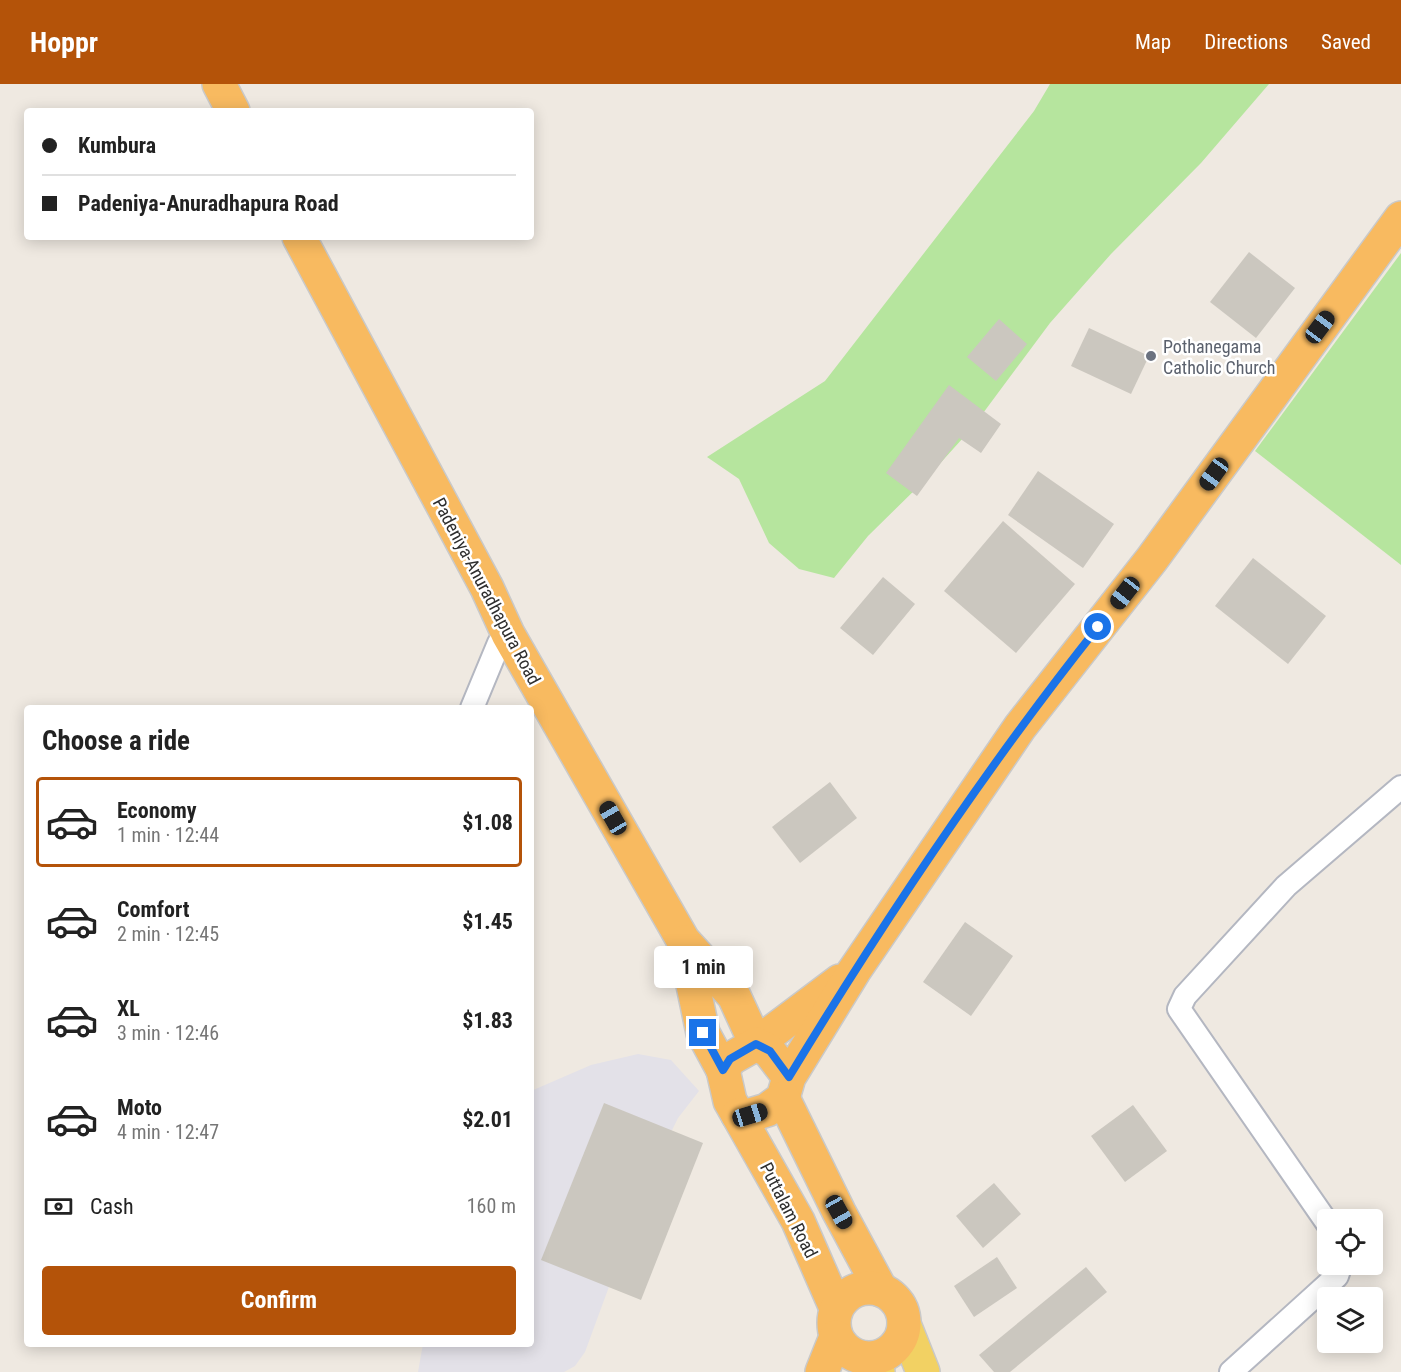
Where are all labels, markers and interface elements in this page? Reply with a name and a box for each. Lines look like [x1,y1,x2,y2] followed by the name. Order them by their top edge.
[30,26,98,59] text: Hoppr
[1135,30,1171,54] text: Map
[1204,30,1288,54] text: Directions
[1321,30,1371,54] text: Saved
[78,133,156,158] text: Kumbura
[78,191,339,216] text: Padeniya-Anuradhapura Road
[1302,307,1338,347] car
[1163,336,1276,378] place label: Pothanegama Catholic Church
[1144,349,1158,363] marker: Pothanegama Catholic Church
[1196,454,1232,494] car
[429,494,545,688] street label: Padeniya-Anuradhapura Road
[1107,573,1143,613] car
[1084,613,1111,640] route start
[42,725,190,757] text: Choose a ride
[45,795,99,849] icon: car
[117,798,197,823] text: Economy
[596,798,630,838] car
[462,810,513,835] text: $1.08
[117,823,219,847] text: 1 min · 12:44
[45,894,99,948] icon: car
[117,897,190,922] text: Comfort
[462,909,513,934] text: $1.45
[117,922,219,946] text: 2 min · 12:45
[654,946,752,988] callout: 1 min
[681,955,726,979] text: 1 min
[45,993,99,1047] icon: car
[117,996,140,1021] text: XL
[462,1008,513,1033] text: $1.83
[689,1019,716,1046] route end
[117,1021,219,1045] text: 3 min · 12:46
[45,1092,99,1146] icon: car
[117,1095,162,1120] text: Moto
[730,1101,770,1129] car
[462,1107,513,1132] text: $2.01
[117,1120,219,1144] text: 4 min · 12:47
[756,1159,822,1261] street label: Puttalam Road
[42,1190,75,1223] icon: cash
[822,1192,856,1232] car
[90,1194,134,1219] text: Cash
[467,1194,516,1218] text: 160 m
[1317,1209,1383,1353] map controls
[1317,1209,1383,1275] button: locate
[42,1266,516,1335] button: Confirm
[1317,1287,1383,1353] button: layers

